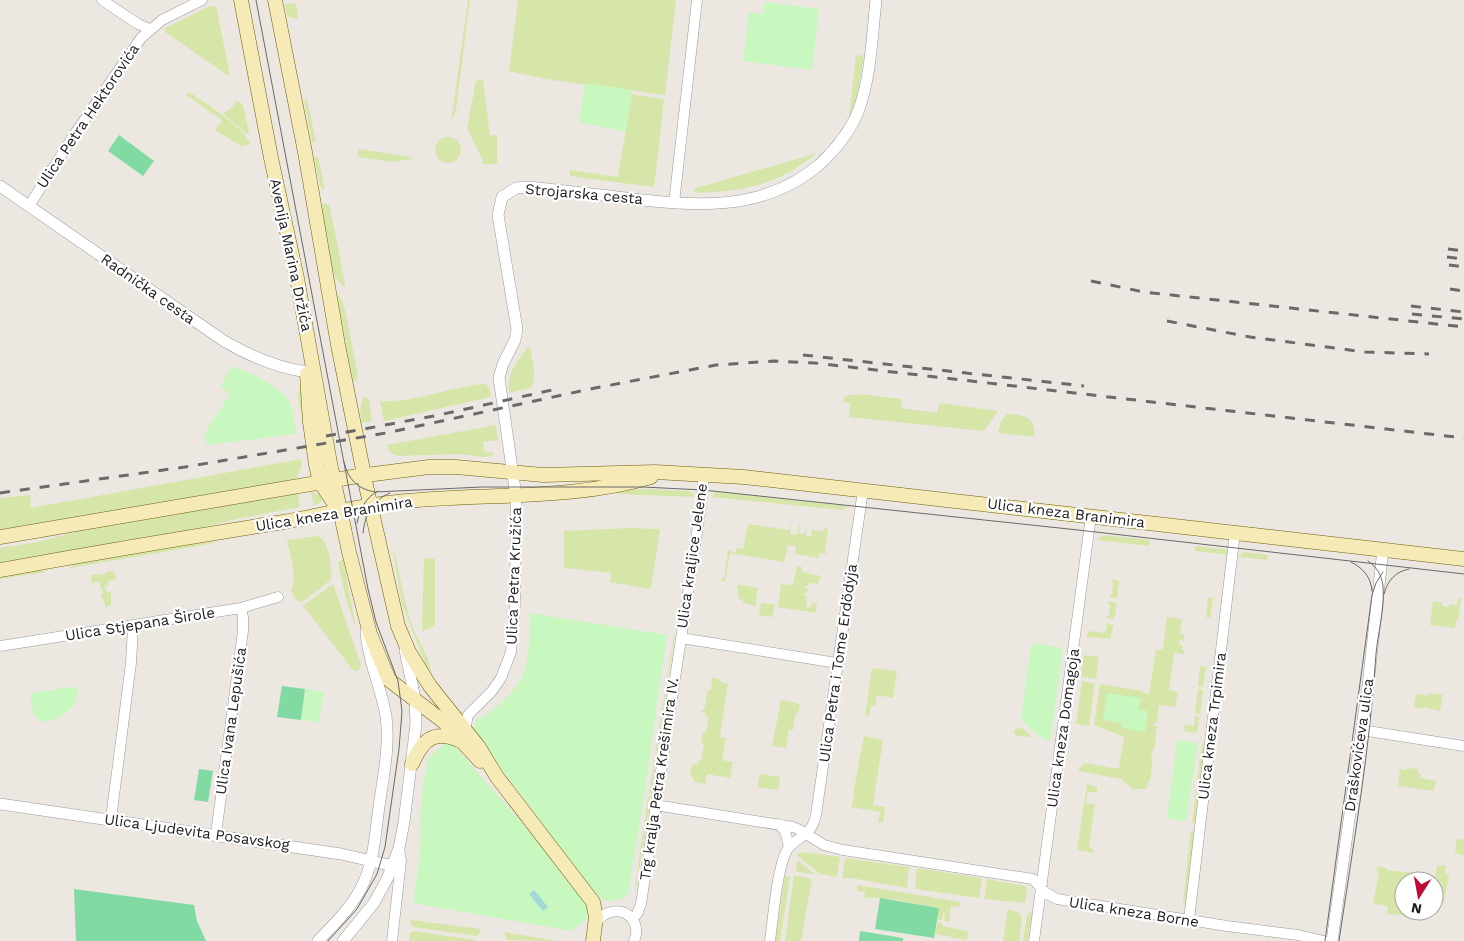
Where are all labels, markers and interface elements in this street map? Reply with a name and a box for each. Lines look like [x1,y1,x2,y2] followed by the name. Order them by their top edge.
[33,40,143,192] street label: Ulica Petra Hektorovića
[266,177,316,334] street label: Avenija Marina Držića
[524,180,644,208] street label: Strojarska cesta
[97,250,199,328] street label: Radnička cesta
[673,482,711,630] street label: Ulica kraljice Jelene
[254,493,414,535] street label: Ulica kneza Branimira
[986,494,1146,532] street label: Ulica kneza Branimira
[503,506,525,645] street label: Ulica Petra Kružića
[815,562,861,763] street label: Ulica Petra i Tome Erdödyja
[64,602,216,645] street label: Ulica Stjepana Širole
[212,646,250,796] street label: Ulica Ivana Lepušića
[1043,647,1083,809] street label: Ulica kneza Domagoja
[1194,651,1230,801] street label: Ulica kneza Trpimira
[636,676,682,882] street label: Trg kralja Petra Krešimira IV.
[1341,677,1377,813] street label: Draškovićeva ulica
[103,810,291,854] street label: Ulica Ljudevita Posavskog
[1394,871,1444,921] north arrow
[1068,893,1200,931] street label: Ulica kneza Borne
[1410,900,1423,918] text: N

